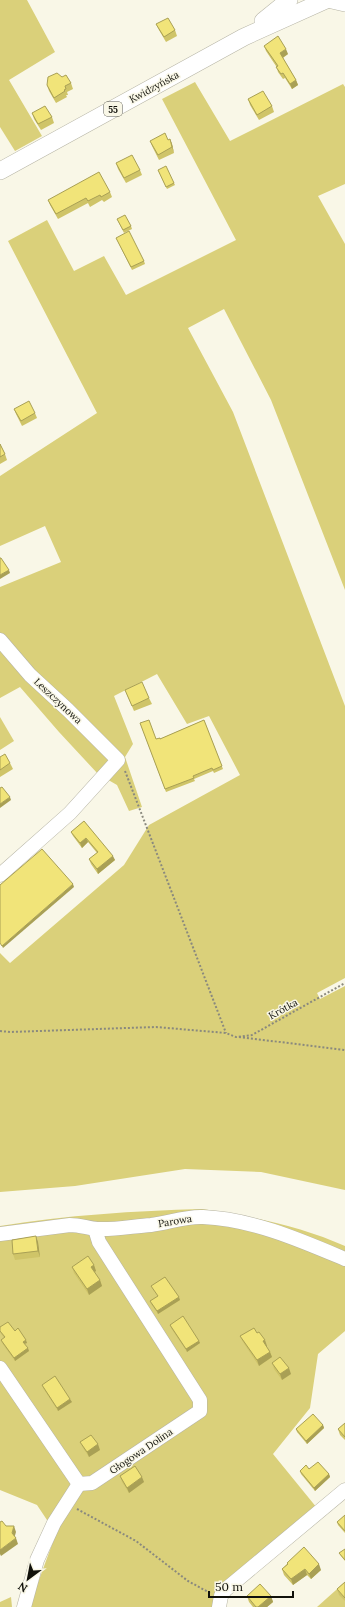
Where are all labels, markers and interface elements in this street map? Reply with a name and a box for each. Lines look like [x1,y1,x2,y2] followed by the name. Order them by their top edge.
[127,68,181,106] street label: Kwidzyńska
[104,102,122,116] road number: 55
[31,675,85,727] street label: Leszczynowa
[266,996,300,1022] street label: Krótka
[157,1212,193,1230] street label: Parowa
[107,1425,175,1477] street label: Głogowa Dolina
[8,1559,48,1599] north arrow
[209,1573,293,1599] scale bar
[15,1579,30,1596] text: N
[215,1579,243,1594] text: 50 m

